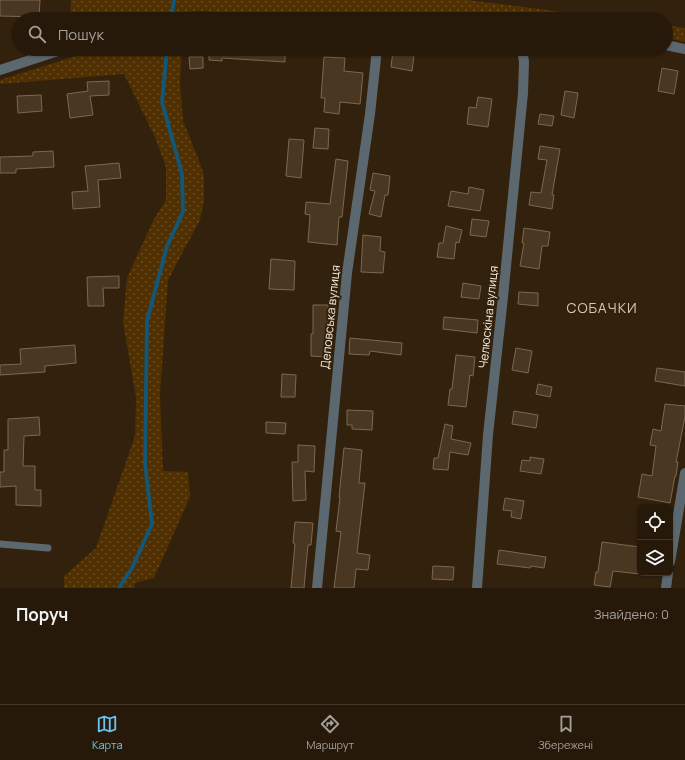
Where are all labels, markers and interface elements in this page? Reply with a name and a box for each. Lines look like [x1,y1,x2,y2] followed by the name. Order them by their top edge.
[12,12,673,56] search box
[26,23,48,45] icon: search
[58,24,104,45] text: Пошук
[316,264,344,370] street label: Деповська вулиця
[474,265,502,369] street label: Челюскіна вулиця
[566,298,638,317] district label: СОБАЧКИ
[637,504,673,576] map controls
[637,504,673,540] button: locate
[637,540,673,576] button: layers
[16,603,68,626] text: Поруч
[594,605,669,623] text: Знайдено: 0
[92,713,123,752] tab: Карта
[306,713,354,752] tab: Маршрут
[538,713,593,752] tab: Збережені

